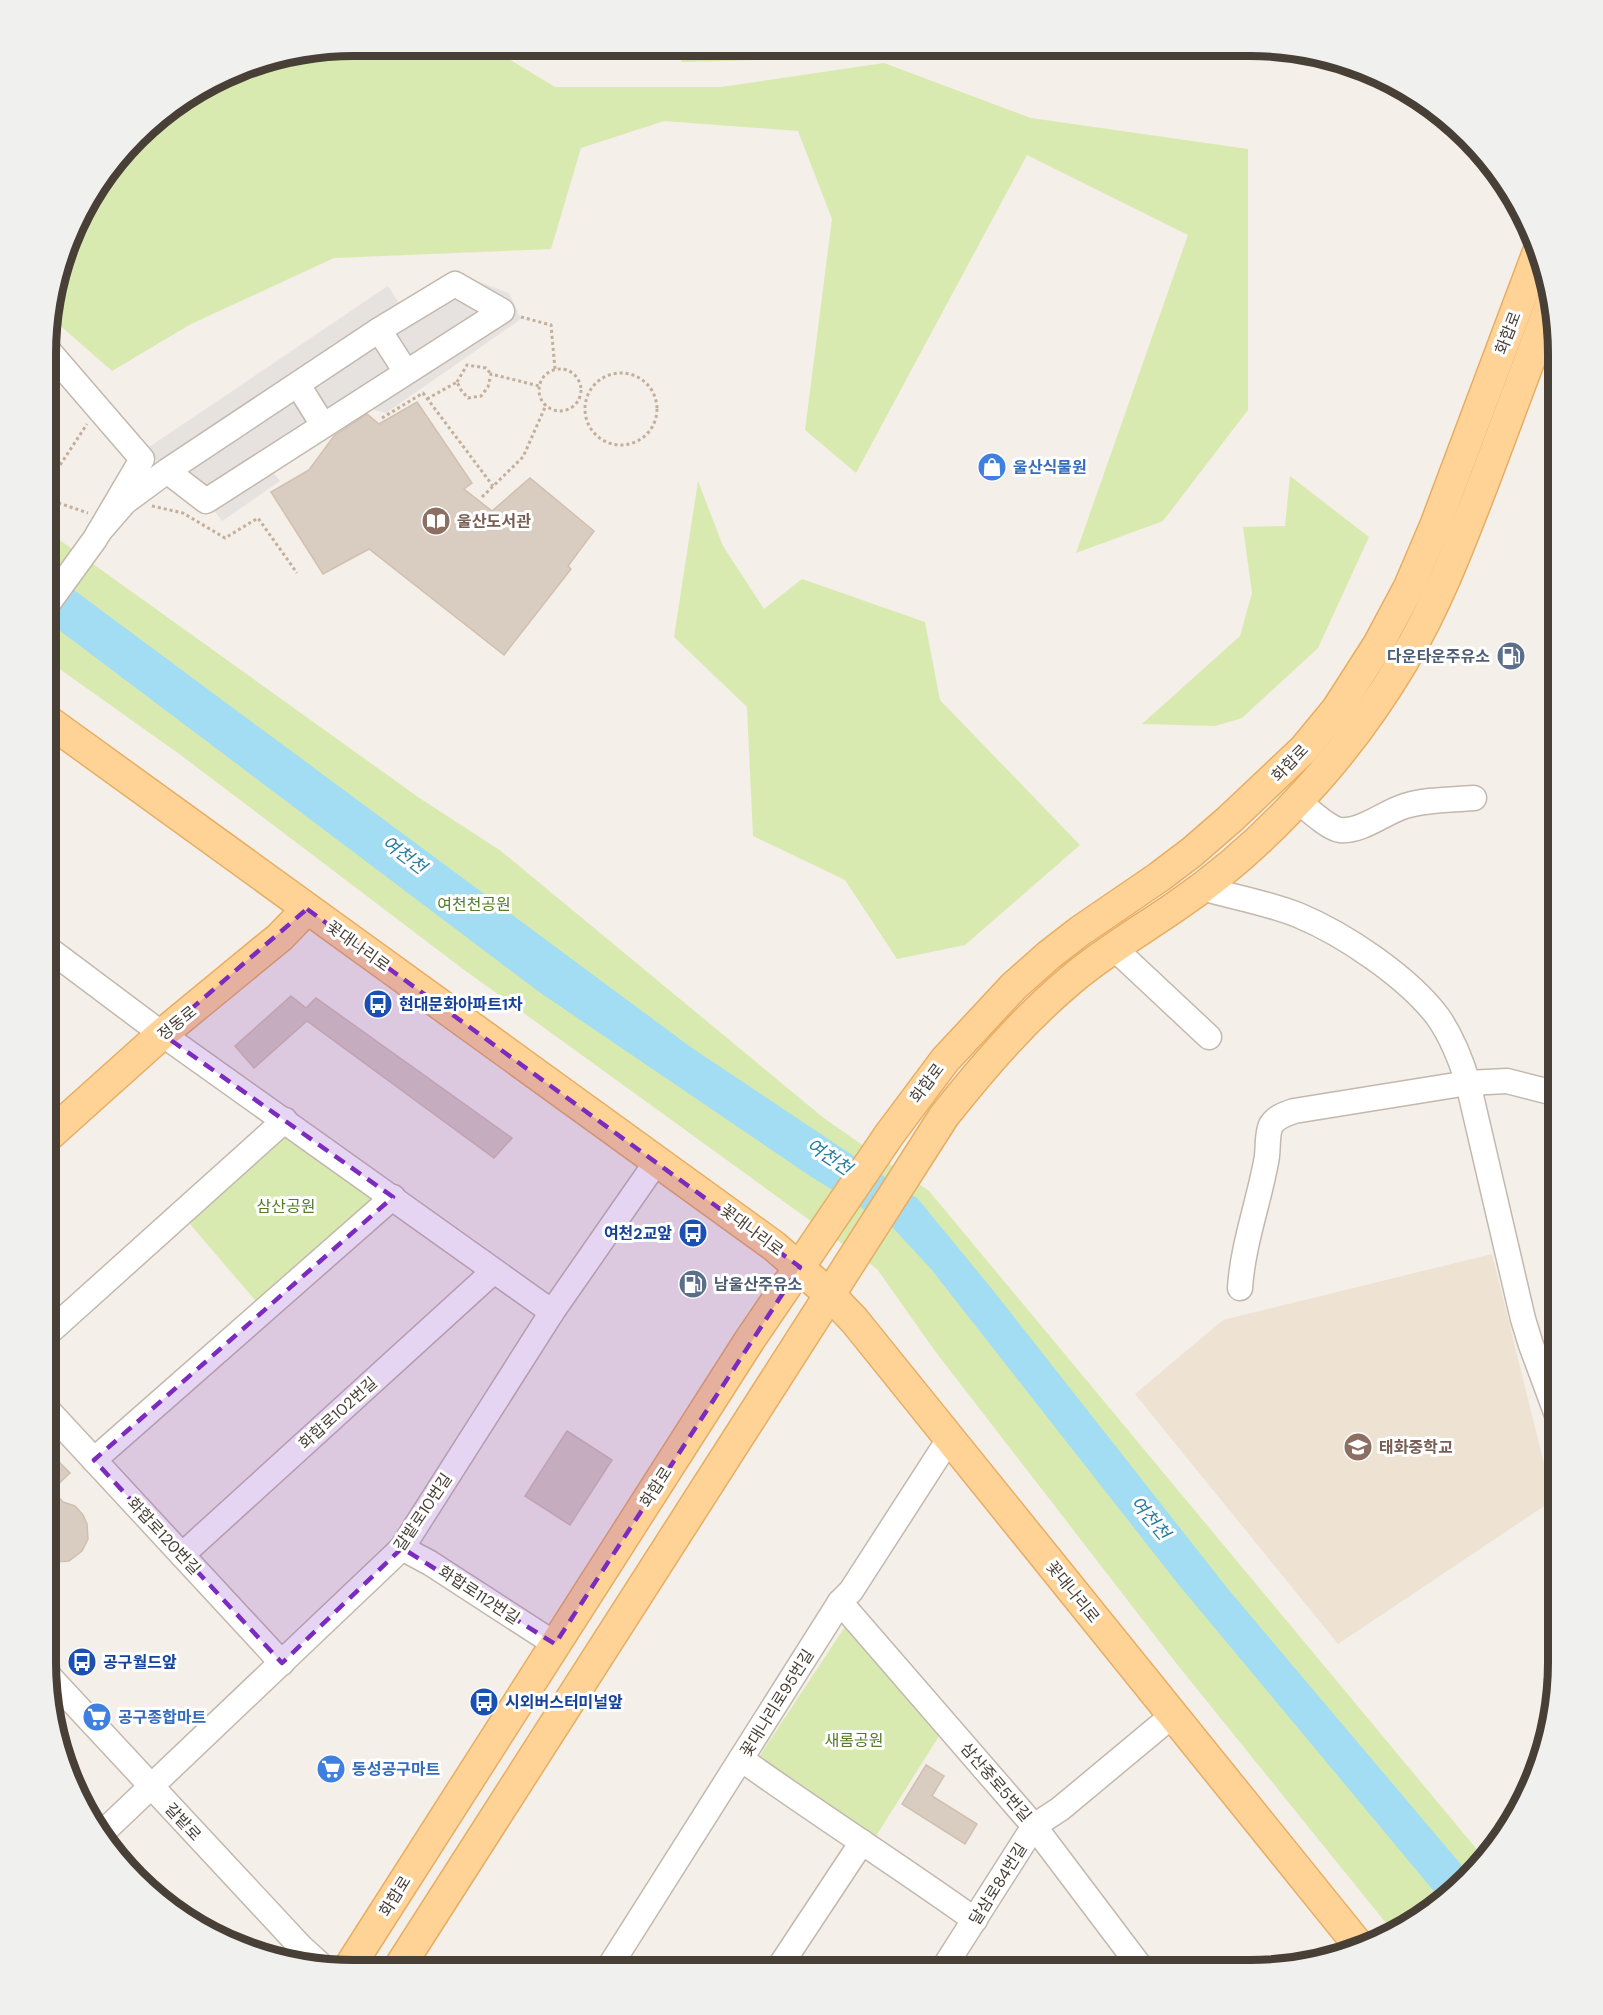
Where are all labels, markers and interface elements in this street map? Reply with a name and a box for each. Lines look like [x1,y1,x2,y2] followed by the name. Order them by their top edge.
[1490,308,1526,357] street label: 화합로
[976,451,1008,483] shop icon: 울산식물원
[1013,457,1087,478] place label: 울산식물원
[420,505,452,537] library icon: 울산도서관
[457,511,531,532] place label: 울산도서관
[1495,640,1527,672] fuel station icon: 다운타운주유소
[1387,646,1490,667] place label: 다운타운주유소
[1267,740,1313,786] street label: 화합로
[377,830,433,881] water label: 여천천
[437,894,511,915] park label: 여천천공원
[322,916,394,976] street label: 꽃대나리로
[362,988,394,1020] bus stop icon: 현대문화아파트1차
[399,994,523,1015] place label: 현대문화아파트1차
[153,1001,201,1045] street label: 정동로
[905,1059,949,1107] street label: 화합로
[802,1133,858,1182] water label: 여천천
[257,1196,315,1217] park label: 삼산공원
[716,1199,788,1261] street label: 꽃대나리로
[677,1217,709,1249] bus stop icon: 여천2교앞
[604,1223,672,1244] place label: 여천2교앞
[677,1268,709,1300] fuel station icon: 남울산주유소
[714,1274,803,1295] place label: 남울산주유소
[294,1372,382,1454] street label: 화합로102번길
[1342,1431,1374,1463] school or university icon: 태화중학교
[1379,1437,1453,1458] place label: 태화중학교
[635,1463,677,1511] street label: 화합로
[389,1469,457,1555] street label: 갈밭로10번길
[1125,1491,1177,1547] water label: 여천천
[123,1493,205,1579] street label: 화합로120번길
[1042,1557,1104,1627] street label: 꽃대나리로
[434,1561,524,1629] street label: 화합로112번길
[736,1645,818,1761] street label: 꽃대나리로95번길
[66,1646,98,1678] bus stop icon: 공구월드앞
[103,1652,177,1673] place label: 공구월드앞
[468,1686,500,1718] bus stop icon: 시외버스터미널앞
[505,1692,623,1713] place label: 시외버스터미널앞
[81,1701,113,1733] supermarket icon: 공구종합마트
[118,1707,207,1728] place label: 공구종합마트
[825,1730,883,1751] park label: 새롬공원
[956,1738,1036,1826] street label: 삼산중로5번길
[315,1753,347,1785] supermarket icon: 동성공구마트
[352,1759,441,1780] place label: 동성공구마트
[160,1799,206,1846] street label: 갈밭로
[964,1839,1032,1929] street label: 달삼로84번길
[374,1871,416,1920] street label: 화합로

